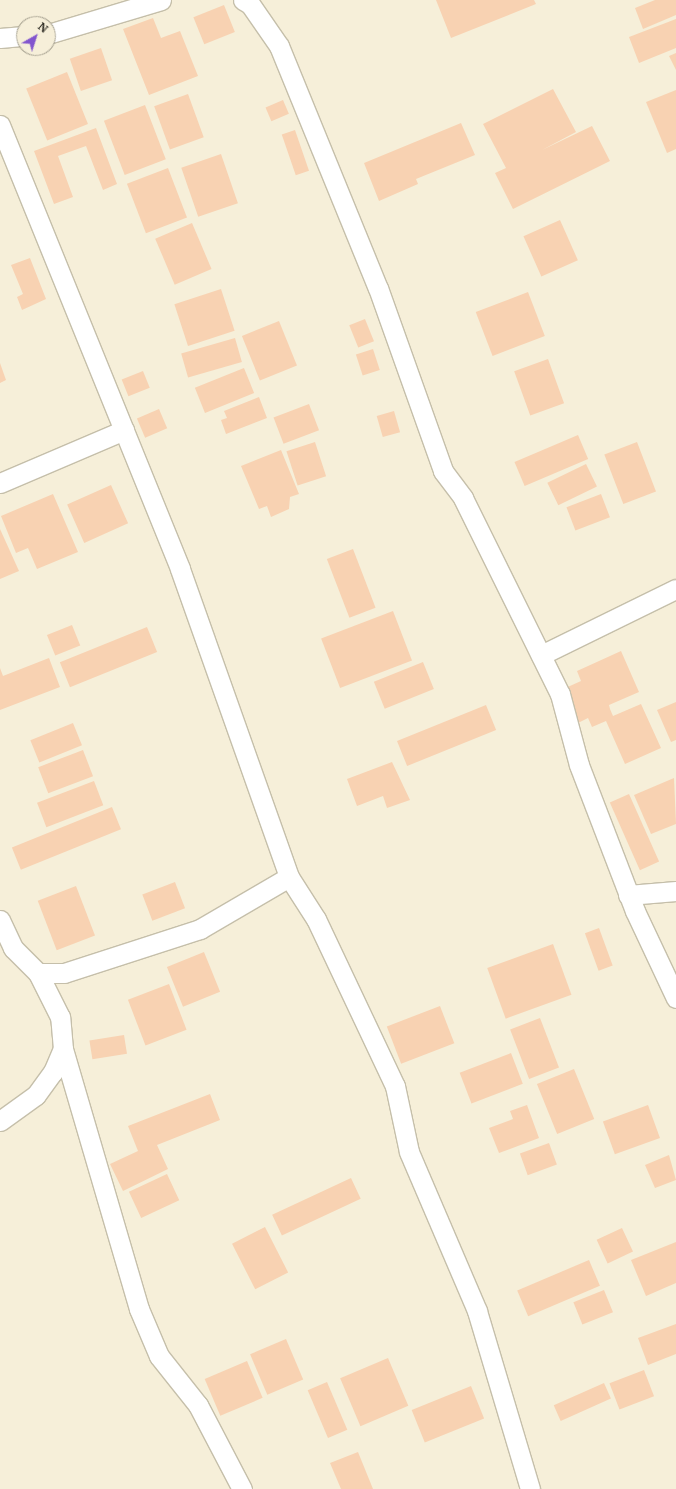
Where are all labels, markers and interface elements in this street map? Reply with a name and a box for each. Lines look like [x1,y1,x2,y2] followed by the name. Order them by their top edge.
[16,16,56,56] north arrow
[35,19,51,36] text: N

